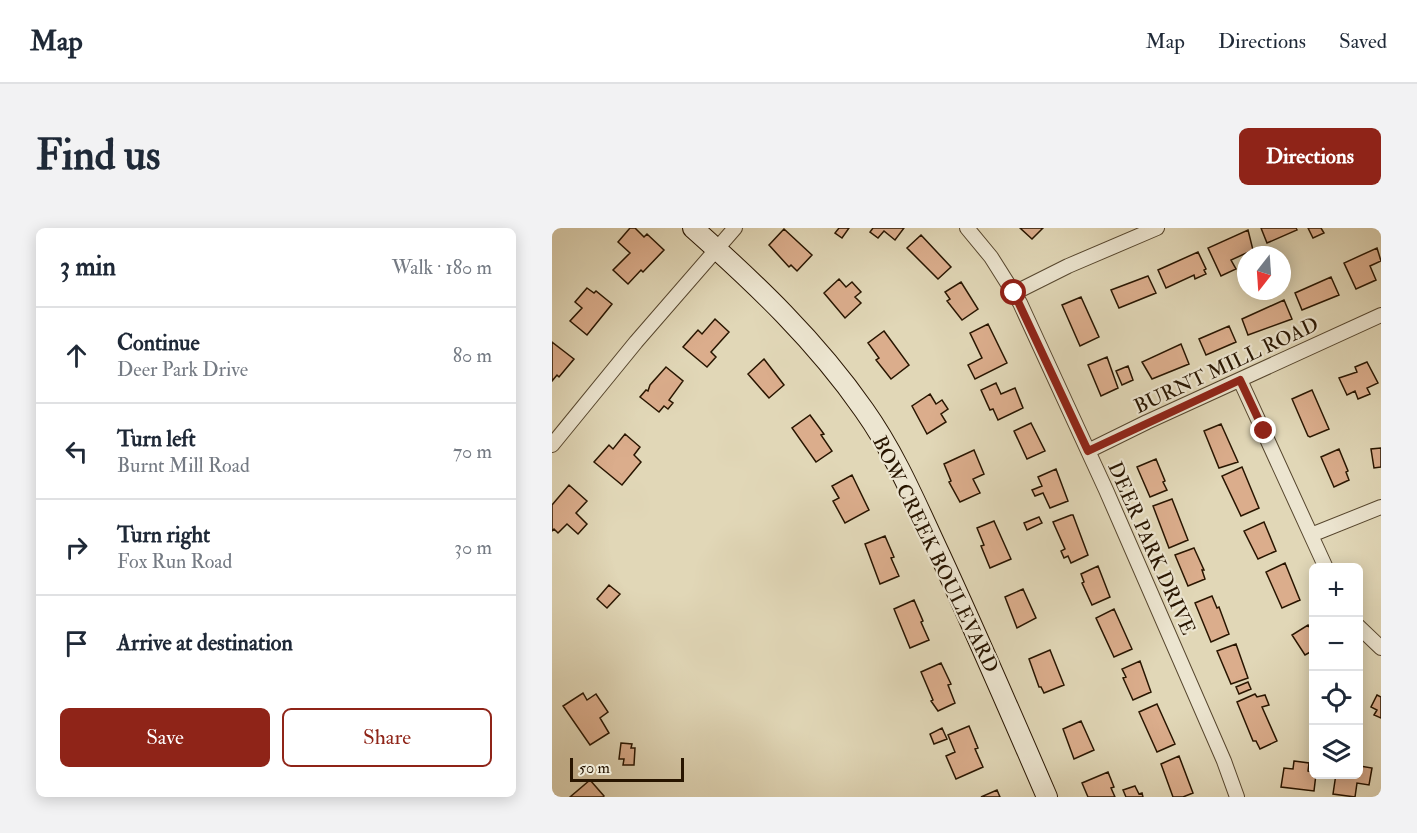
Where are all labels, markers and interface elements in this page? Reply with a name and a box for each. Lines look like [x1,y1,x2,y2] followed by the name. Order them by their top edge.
[30,24,83,59] text: Map
[1145,28,1185,55] text: Map
[1218,28,1306,55] text: Directions
[1339,28,1387,55] text: Saved
[1239,128,1381,185] button: Directions
[36,130,160,182] text: Find us
[1237,246,1291,300] north arrow
[60,251,116,283] text: 3 min
[392,255,492,280] text: Walk · 180 m
[1000,279,1026,305] route start
[1130,312,1322,419] street label: BURNT MILL ROAD
[117,329,200,357] text: Continue
[60,339,93,372] icon: ahead
[453,343,492,368] text: 80 m
[117,357,248,382] text: Deer Park Drive
[1250,417,1276,443] route end
[117,425,196,453] text: Turn left
[867,432,1004,677] street label: BOW CREEK BOULEVARD
[60,435,93,468] icon: left
[453,439,492,464] text: 70 m
[117,453,250,478] text: Burnt Mill Road
[1102,458,1201,639] street label: DEER PARK DRIVE
[117,521,210,549] text: Turn right
[60,531,93,564] icon: right
[454,535,492,560] text: 30 m
[117,549,232,574] text: Fox Run Road
[1309,563,1363,779] map controls
[1309,563,1363,617] button: +
[1309,617,1363,671] button: −
[60,627,93,660] icon: arrive
[117,629,293,657] text: Arrive at destination
[1309,671,1363,725] button: locate
[60,708,270,767] button: Save
[282,708,492,767] button: Share
[1309,725,1363,779] button: layers
[570,755,684,782] scale bar
[579,758,610,778] text: 50 m

